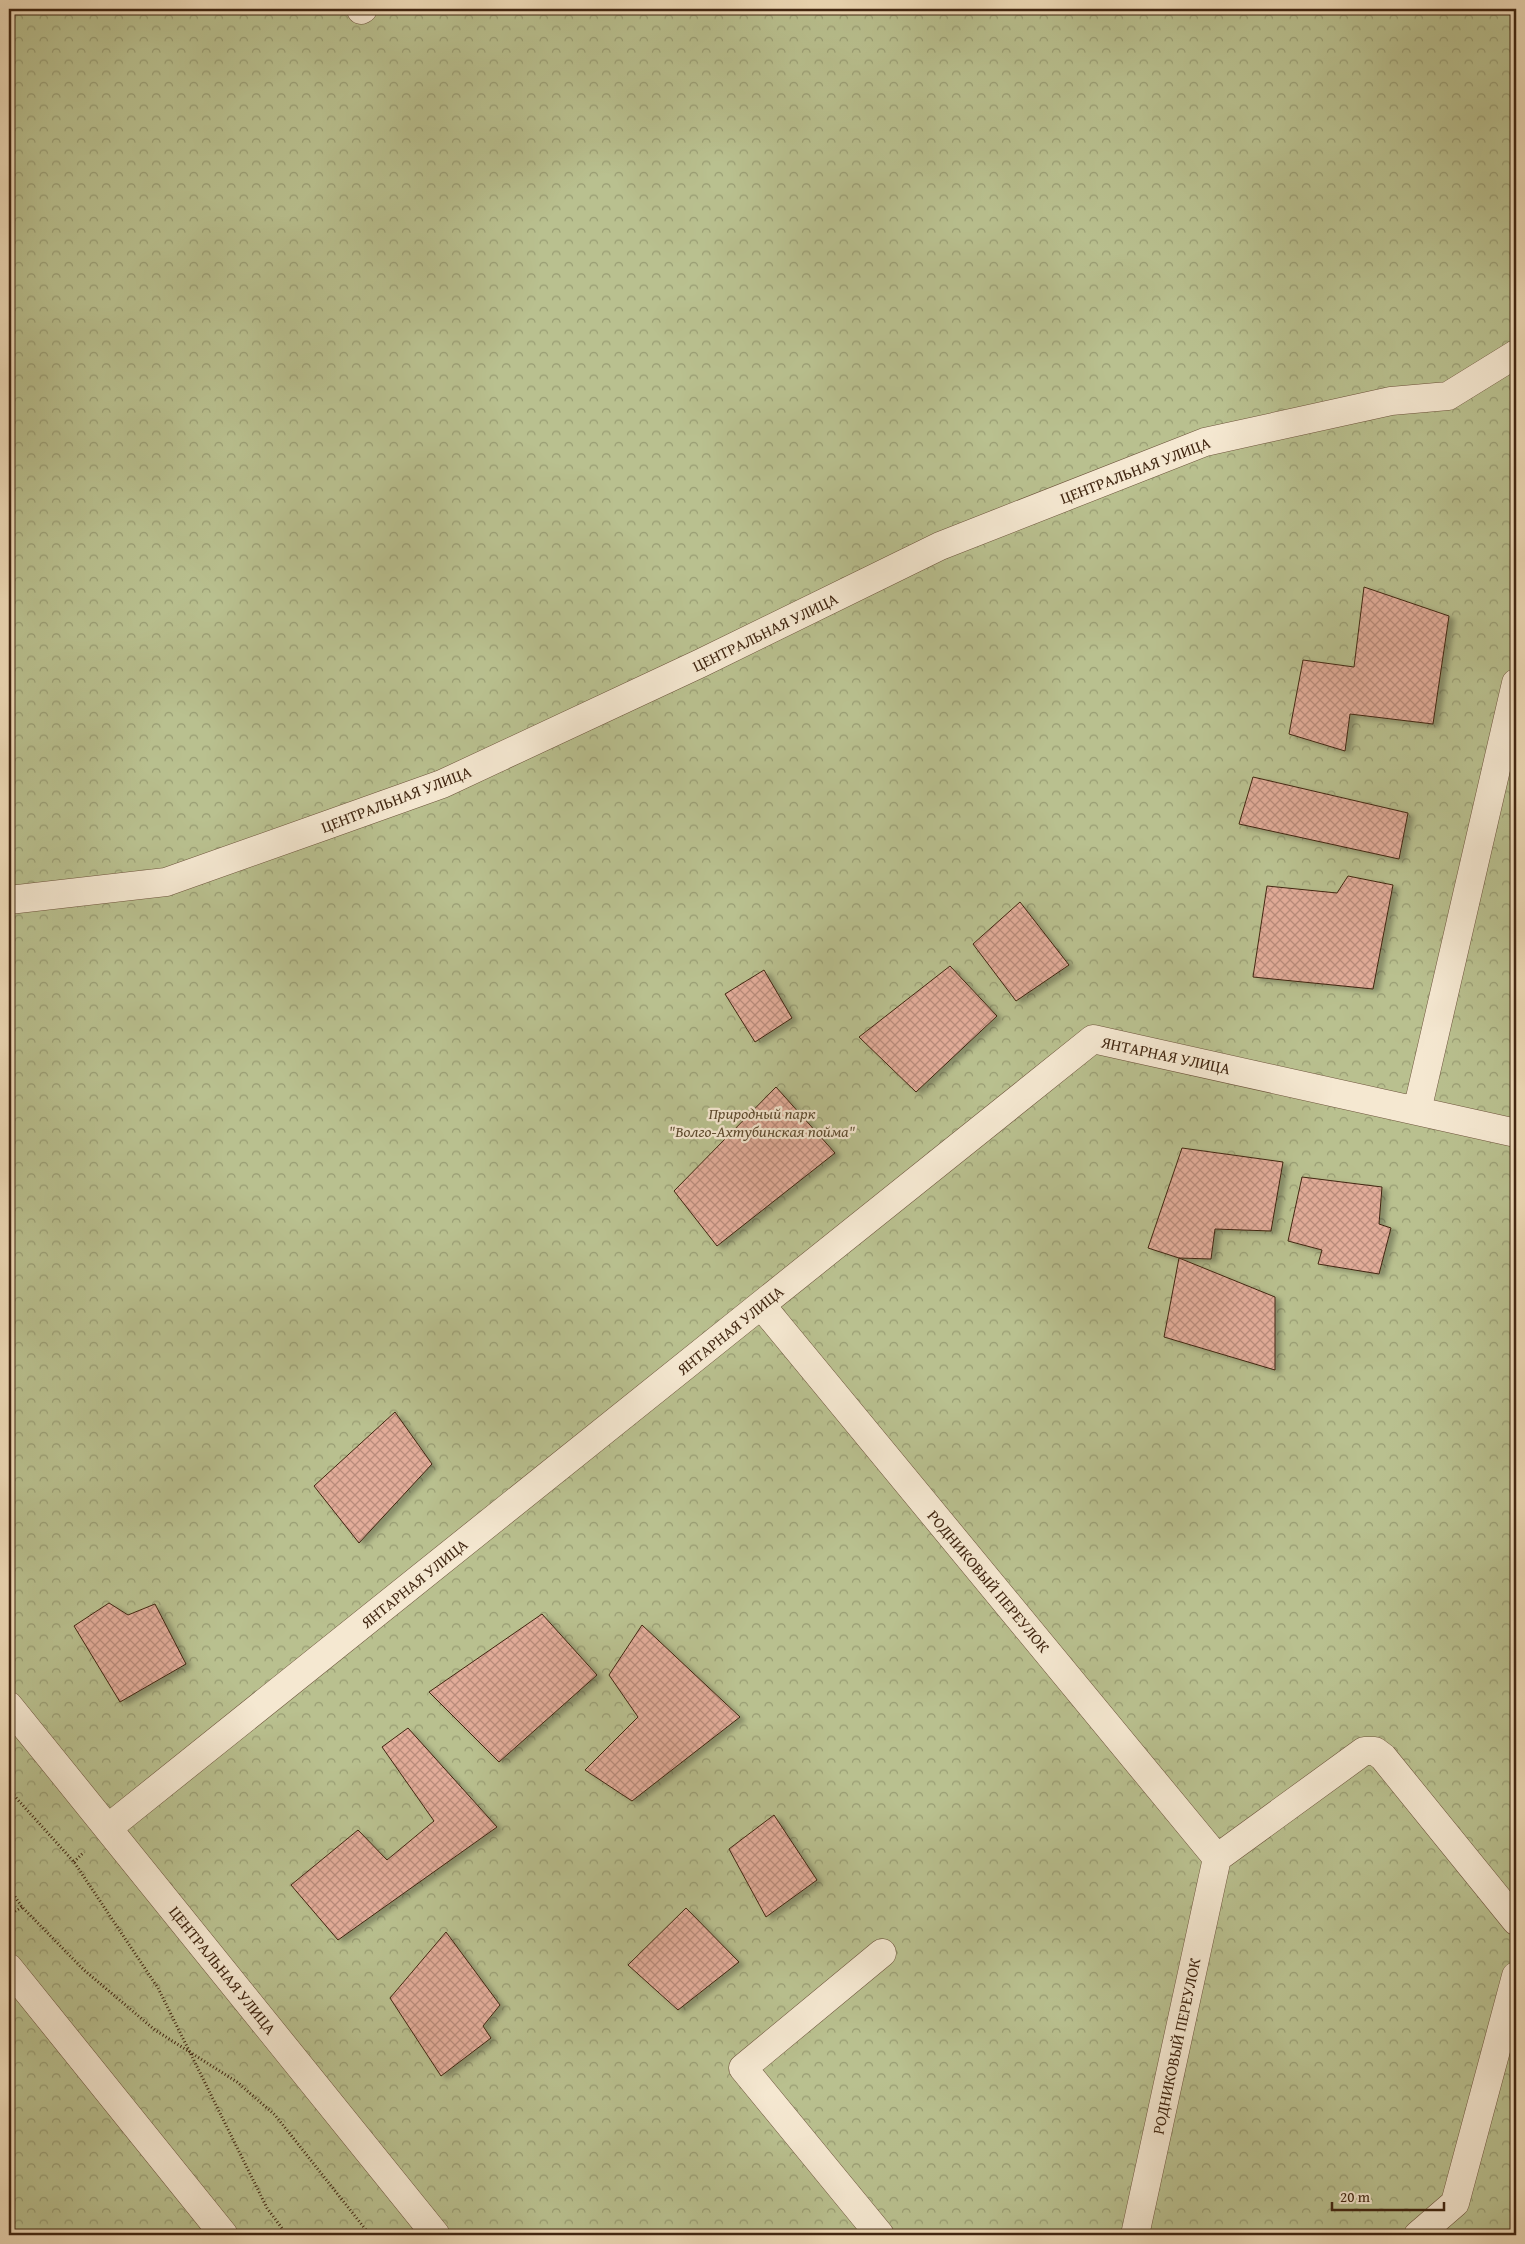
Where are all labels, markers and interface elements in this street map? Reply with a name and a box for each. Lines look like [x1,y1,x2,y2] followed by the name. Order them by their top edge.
[1056,430,1214,510] street label: ЦЕНТРАЛЬНАЯ УЛИЦА
[688,586,842,678] street label: ЦЕНТРАЛЬНАЯ УЛИЦА
[317,759,475,839] street label: ЦЕНТРАЛЬНАЯ УЛИЦА
[1098,1029,1233,1080] street label: ЯНТАРНАЯ УЛИЦА
[669,1101,856,1143] park label: Природный парк "Волго-Ахтубинская пойма"
[671,1279,789,1381] street label: ЯНТАРНАЯ УЛИЦА
[922,1504,1056,1658] street label: РОДНИКОВЫЙ ПЕРЕУЛОК
[355,1532,473,1634] street label: ЯНТАРНАЯ УЛИЦА
[164,1901,283,2040] street label: ЦЕНТРАЛЬНАЯ УЛИЦА
[1146,1955,1206,2136] street label: РОДНИКОВЫЙ ПЕРЕУЛОК
[1332,2179,1445,2211] scale bar
[1340,2186,1371,2207] text: 20 m

